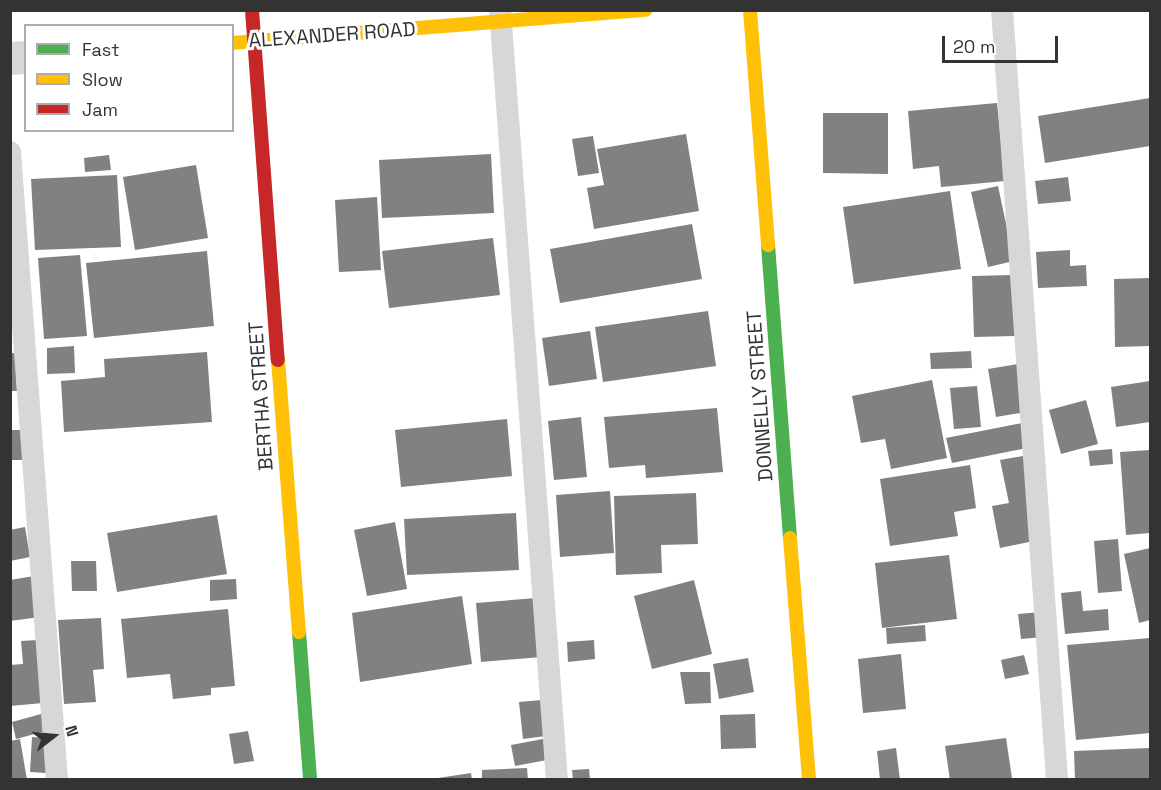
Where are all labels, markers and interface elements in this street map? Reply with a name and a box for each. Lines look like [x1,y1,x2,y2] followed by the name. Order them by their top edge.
[248,17,416,53] street label: ALEXANDER ROAD
[24,24,234,132] legend
[945,24,1060,62] scale bar
[953,35,996,58] text: 20 m
[82,38,119,61] text: Fast
[82,68,123,91] text: Slow
[82,98,118,121] text: Jam
[742,310,778,482] street label: DONNELLY STREET
[244,320,278,472] street label: BERTHA STREET
[24,706,84,766] north arrow
[60,723,83,739] text: N

